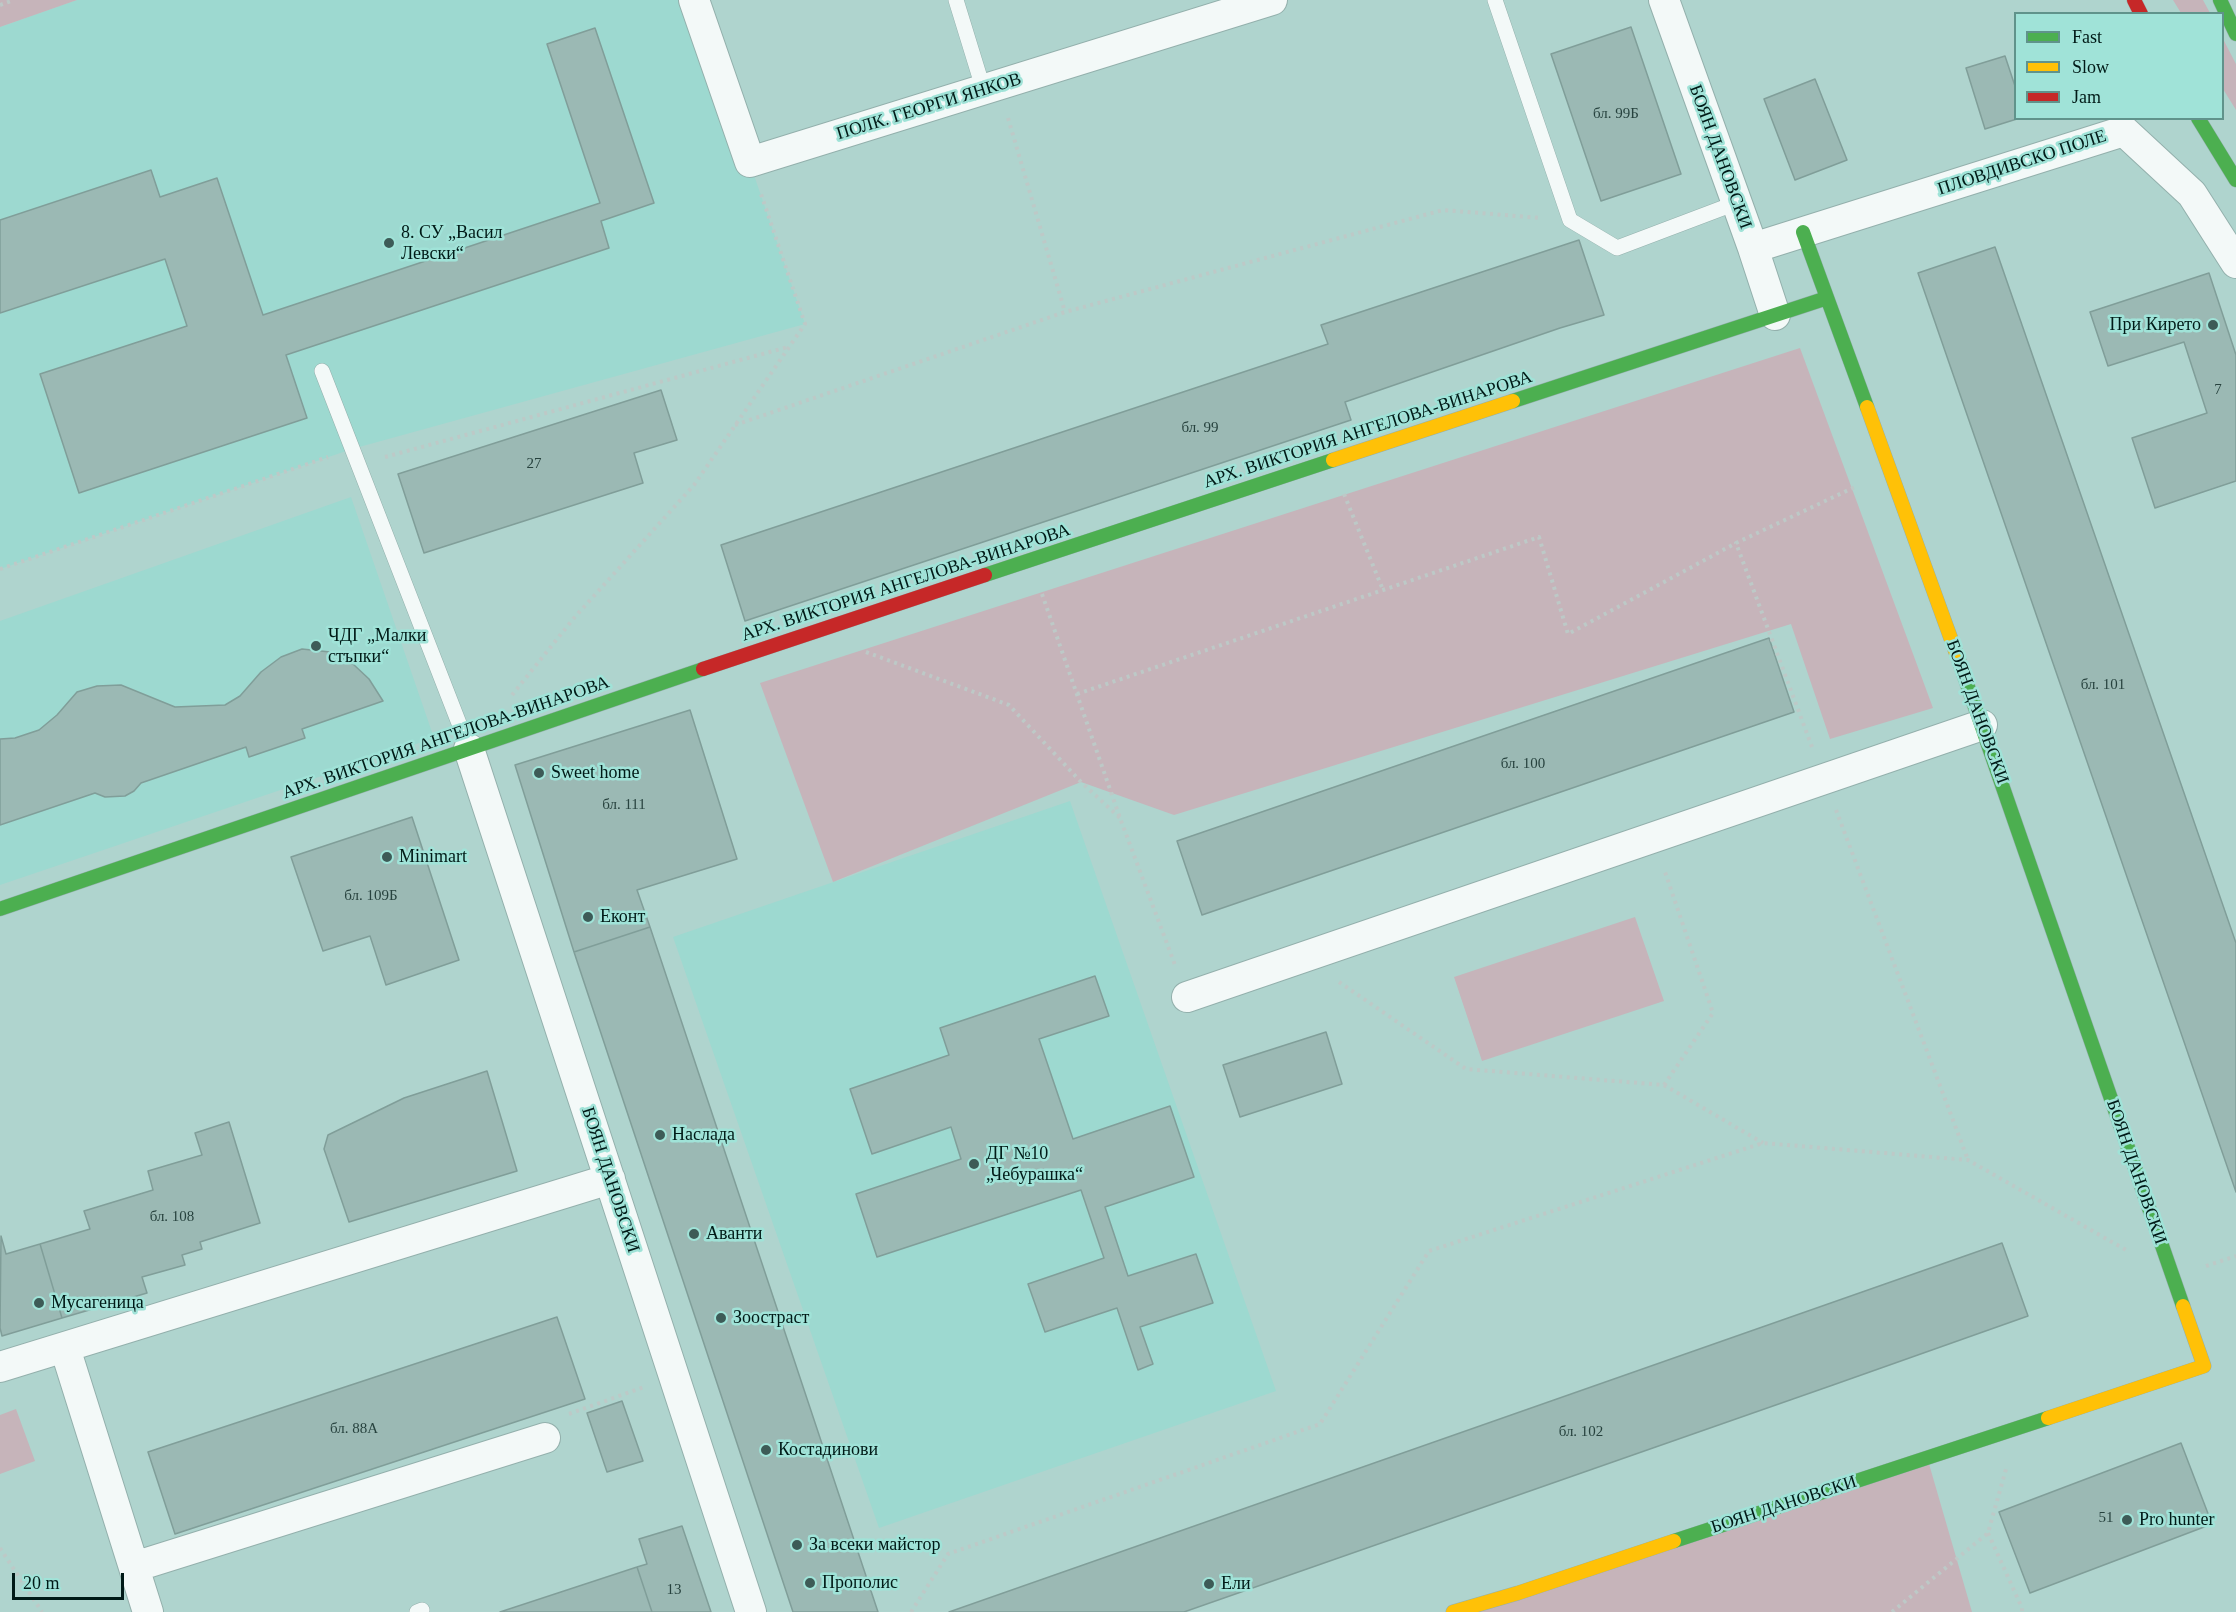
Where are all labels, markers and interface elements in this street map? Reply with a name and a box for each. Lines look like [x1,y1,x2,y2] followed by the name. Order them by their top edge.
[2014,12,2224,120] legend
[2072,27,2102,47] text: Fast
[2072,57,2109,77] text: Slow
[834,69,1024,145] street label: ПОЛК. ГЕОРГИ ЯНКОВ
[1684,82,1756,232] street label: БОЯН ДАНОВСКИ
[2072,87,2101,107] text: Jam
[1593,105,1639,123] house number: бл. 99Б
[1935,126,2109,200] street label: ПЛОВДИВСКО ПОЛЕ
[401,222,503,264] place label: 8. СУ „Васил Левски“
[382,236,396,250] marker: 8. СУ „Васил Левски“
[2110,314,2201,336] place label: При Кирето
[2206,318,2220,332] marker: При Кирето
[1201,367,1535,493] street label: АРХ. ВИКТОРИЯ АНГЕЛОВА-ВИНАРОВА
[2214,381,2222,399] house number: 7
[1181,419,1219,437] house number: бл. 99
[526,455,542,473] house number: 27
[739,520,1073,646] street label: АРХ. ВИКТОРИЯ АНГЕЛОВА-ВИНАРОВА
[328,625,426,668] place label: ЧДГ „Малки стъпки“
[1941,637,2013,787] street label: БОЯН ДАНОВСКИ
[309,639,323,653] marker: ЧДГ „Малки стъпки“
[280,672,612,804] street label: АРХ. ВИКТОРИЯ АНГЕЛОВА-ВИНАРОВА
[2081,676,2125,694] house number: бл. 101
[1501,755,1545,773] house number: бл. 100
[551,762,639,784] place label: Sweet home
[532,766,546,780] marker: Sweet home
[602,796,646,814] house number: бл. 111
[399,846,467,868] place label: Minimart
[380,850,394,864] marker: Minimart
[344,887,398,905] house number: бл. 109Б
[600,906,645,928] place label: Еконт
[581,910,595,924] marker: Еконт
[2101,1097,2171,1247] street label: БОЯН ДАНОВСКИ
[576,1105,644,1255] street label: БОЯН ДАНОВСКИ
[672,1124,735,1146] place label: Наслада
[653,1128,667,1142] marker: Наслада
[986,1143,1083,1186] place label: ДГ №10 „Чебурашка“
[967,1157,981,1171] marker: ДГ №10 „Чебурашка“
[150,1208,194,1226] house number: бл. 108
[706,1223,762,1245] place label: Аванти
[687,1227,701,1241] marker: Аванти
[51,1292,144,1314] place label: Мусагеница
[32,1296,46,1310] marker: Мусагеница
[733,1307,809,1329] place label: Зоостраст
[714,1311,728,1325] marker: Зоостраст
[330,1420,378,1438] house number: бл. 88А
[1559,1423,1603,1441] house number: бл. 102
[778,1439,878,1461] place label: Костадинови
[759,1443,773,1457] marker: Костадинови
[1709,1471,1859,1539] street label: БОЯН ДАНОВСКИ
[2098,1509,2114,1527] house number: 51
[2139,1509,2214,1531] place label: Pro hunter
[2120,1513,2134,1527] marker: Pro hunter
[809,1534,940,1556] place label: За всеки майстор
[790,1538,804,1552] marker: За всеки майстор
[15,1561,128,1599] scale bar
[822,1572,898,1594] place label: Прополис
[23,1573,60,1593] text: 20 m
[1221,1573,1251,1595] place label: Ели
[803,1576,817,1590] marker: Прополис
[1202,1577,1216,1591] marker: Ели
[666,1581,682,1599] house number: 13

